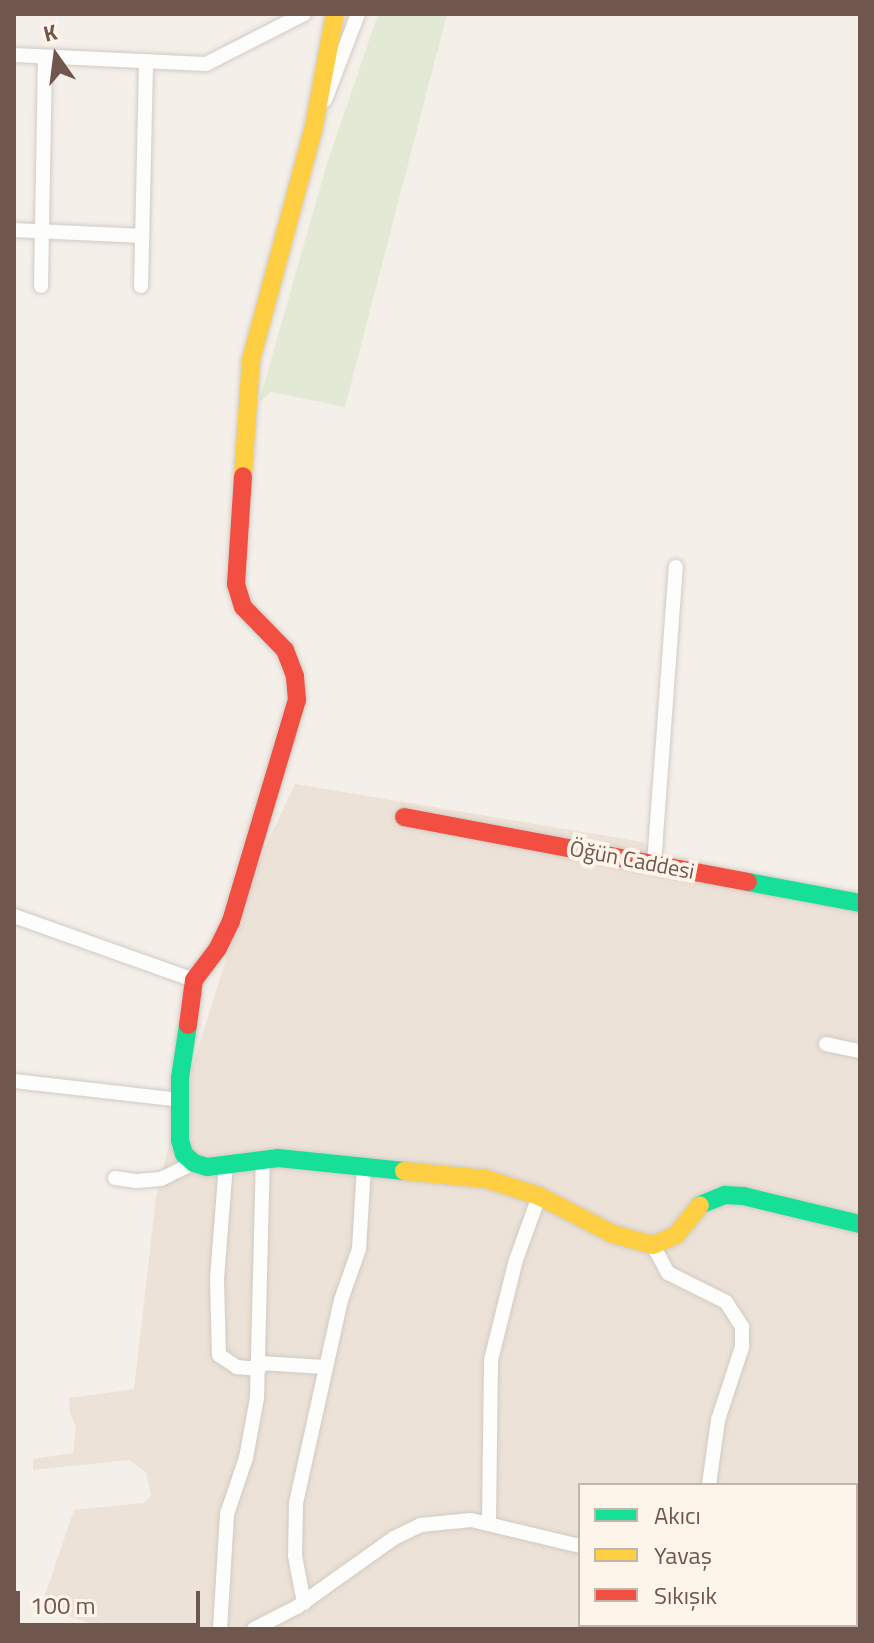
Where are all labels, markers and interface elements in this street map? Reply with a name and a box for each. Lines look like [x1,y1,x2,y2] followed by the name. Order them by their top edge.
[40,15,61,51] text: K
[16,16,96,96] north arrow
[567,835,697,885] street label: Öğün Caddesi
[578,1483,858,1627] legend
[654,1497,701,1533] text: Akıcı
[654,1537,712,1573] text: Yavaş
[20,1575,204,1625] scale bar
[654,1577,717,1613] text: Sıkışık
[30,1587,96,1623] text: 100 m

